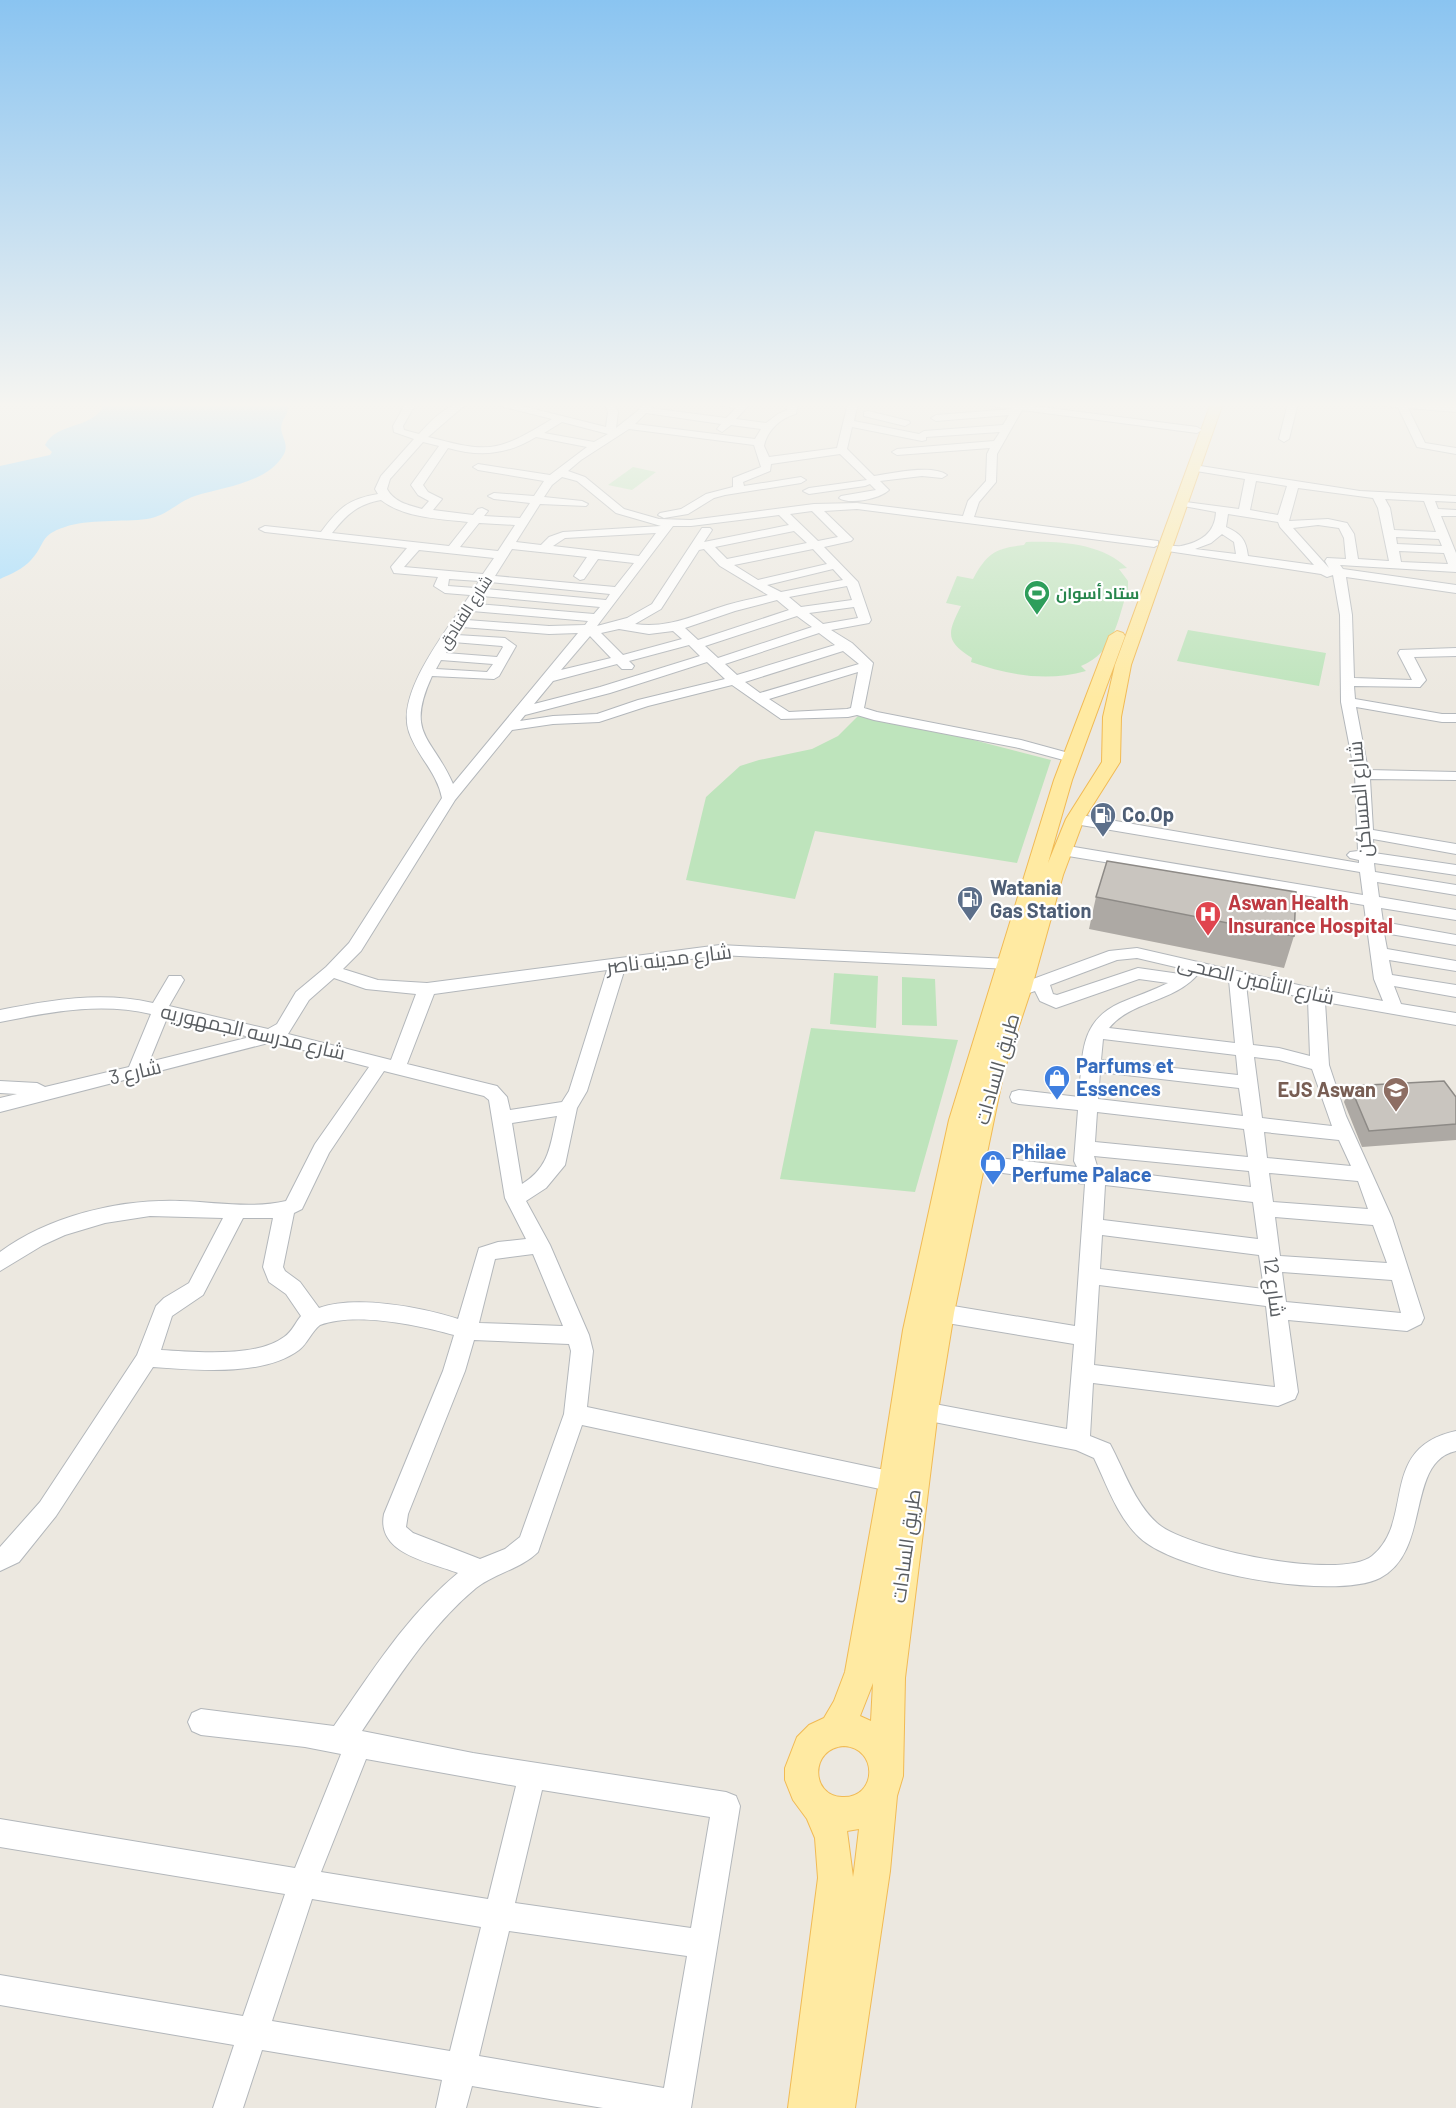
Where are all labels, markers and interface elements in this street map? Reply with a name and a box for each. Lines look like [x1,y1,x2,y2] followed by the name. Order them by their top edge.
[434,571,498,654] street label: شارع الفنادق
[1022,578,1052,616] sports icon: ستاد أسوان
[1056,583,1139,603] place label: ستاد أسوان
[1342,740,1379,858] street label: شارع المساكن
[1088,800,1118,838] fuel station icon: Co.Op
[1122,802,1174,826] place label: Co.Op
[990,875,1091,922] place label: Watania Gas Station
[955,884,985,922] fuel station icon: Watania Gas Station
[1228,890,1393,937] place label: Aswan Health Insurance Hospital
[1193,899,1223,937] hospital icon: Aswan Health Insurance Hospital
[604,938,733,981] street label: شارع مدينه ناصر
[1175,949,1337,1012] street label: شارع التأمين الصحى
[158,998,348,1067] street label: شارع مدرسه الجمهوريه
[969,1010,1025,1128] street label: طريق السادات
[106,1053,164,1092] street label: شارع 3
[1076,1053,1174,1100] place label: Parfums et Essences
[1042,1063,1072,1101] shop icon: Parfums et Essences
[1381,1075,1411,1113] school or university icon: EJS Aswan
[1277,1077,1376,1101] place label: EJS Aswan
[1012,1139,1152,1186] place label: Philae Perfume Palace
[978,1148,1008,1186] shop icon: Philae Perfume Palace
[1256,1255,1291,1319] street label: شارع 12
[885,1487,927,1605] street label: طريق السادات

